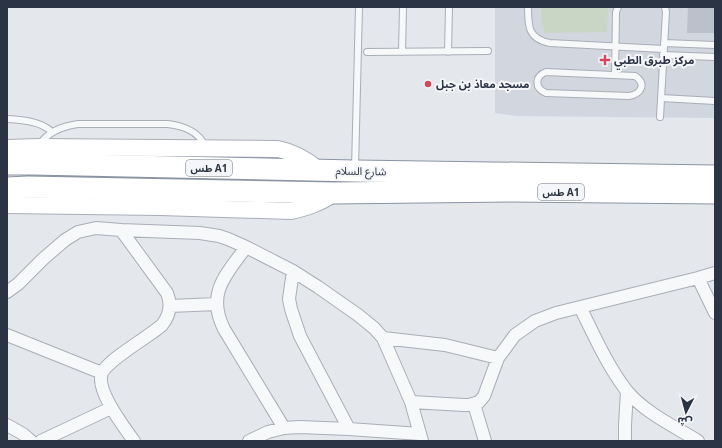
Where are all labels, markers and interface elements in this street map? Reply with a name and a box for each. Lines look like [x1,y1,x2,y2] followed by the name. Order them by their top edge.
[614,52,694,70] place label: مركز طبرق الطبي
[599,54,611,66] marker: مركز طبرق الطبي
[436,76,530,91] place label: مسجد معاذ بن جبل
[423,79,433,89] marker: مسجد معاذ بن جبل
[186,160,232,176] road number: طس A1
[335,163,387,179] street label: شارع السلام
[538,184,584,200] road number: طس A1
[666,392,706,432] north arrow
[677,414,693,431] text: ش

